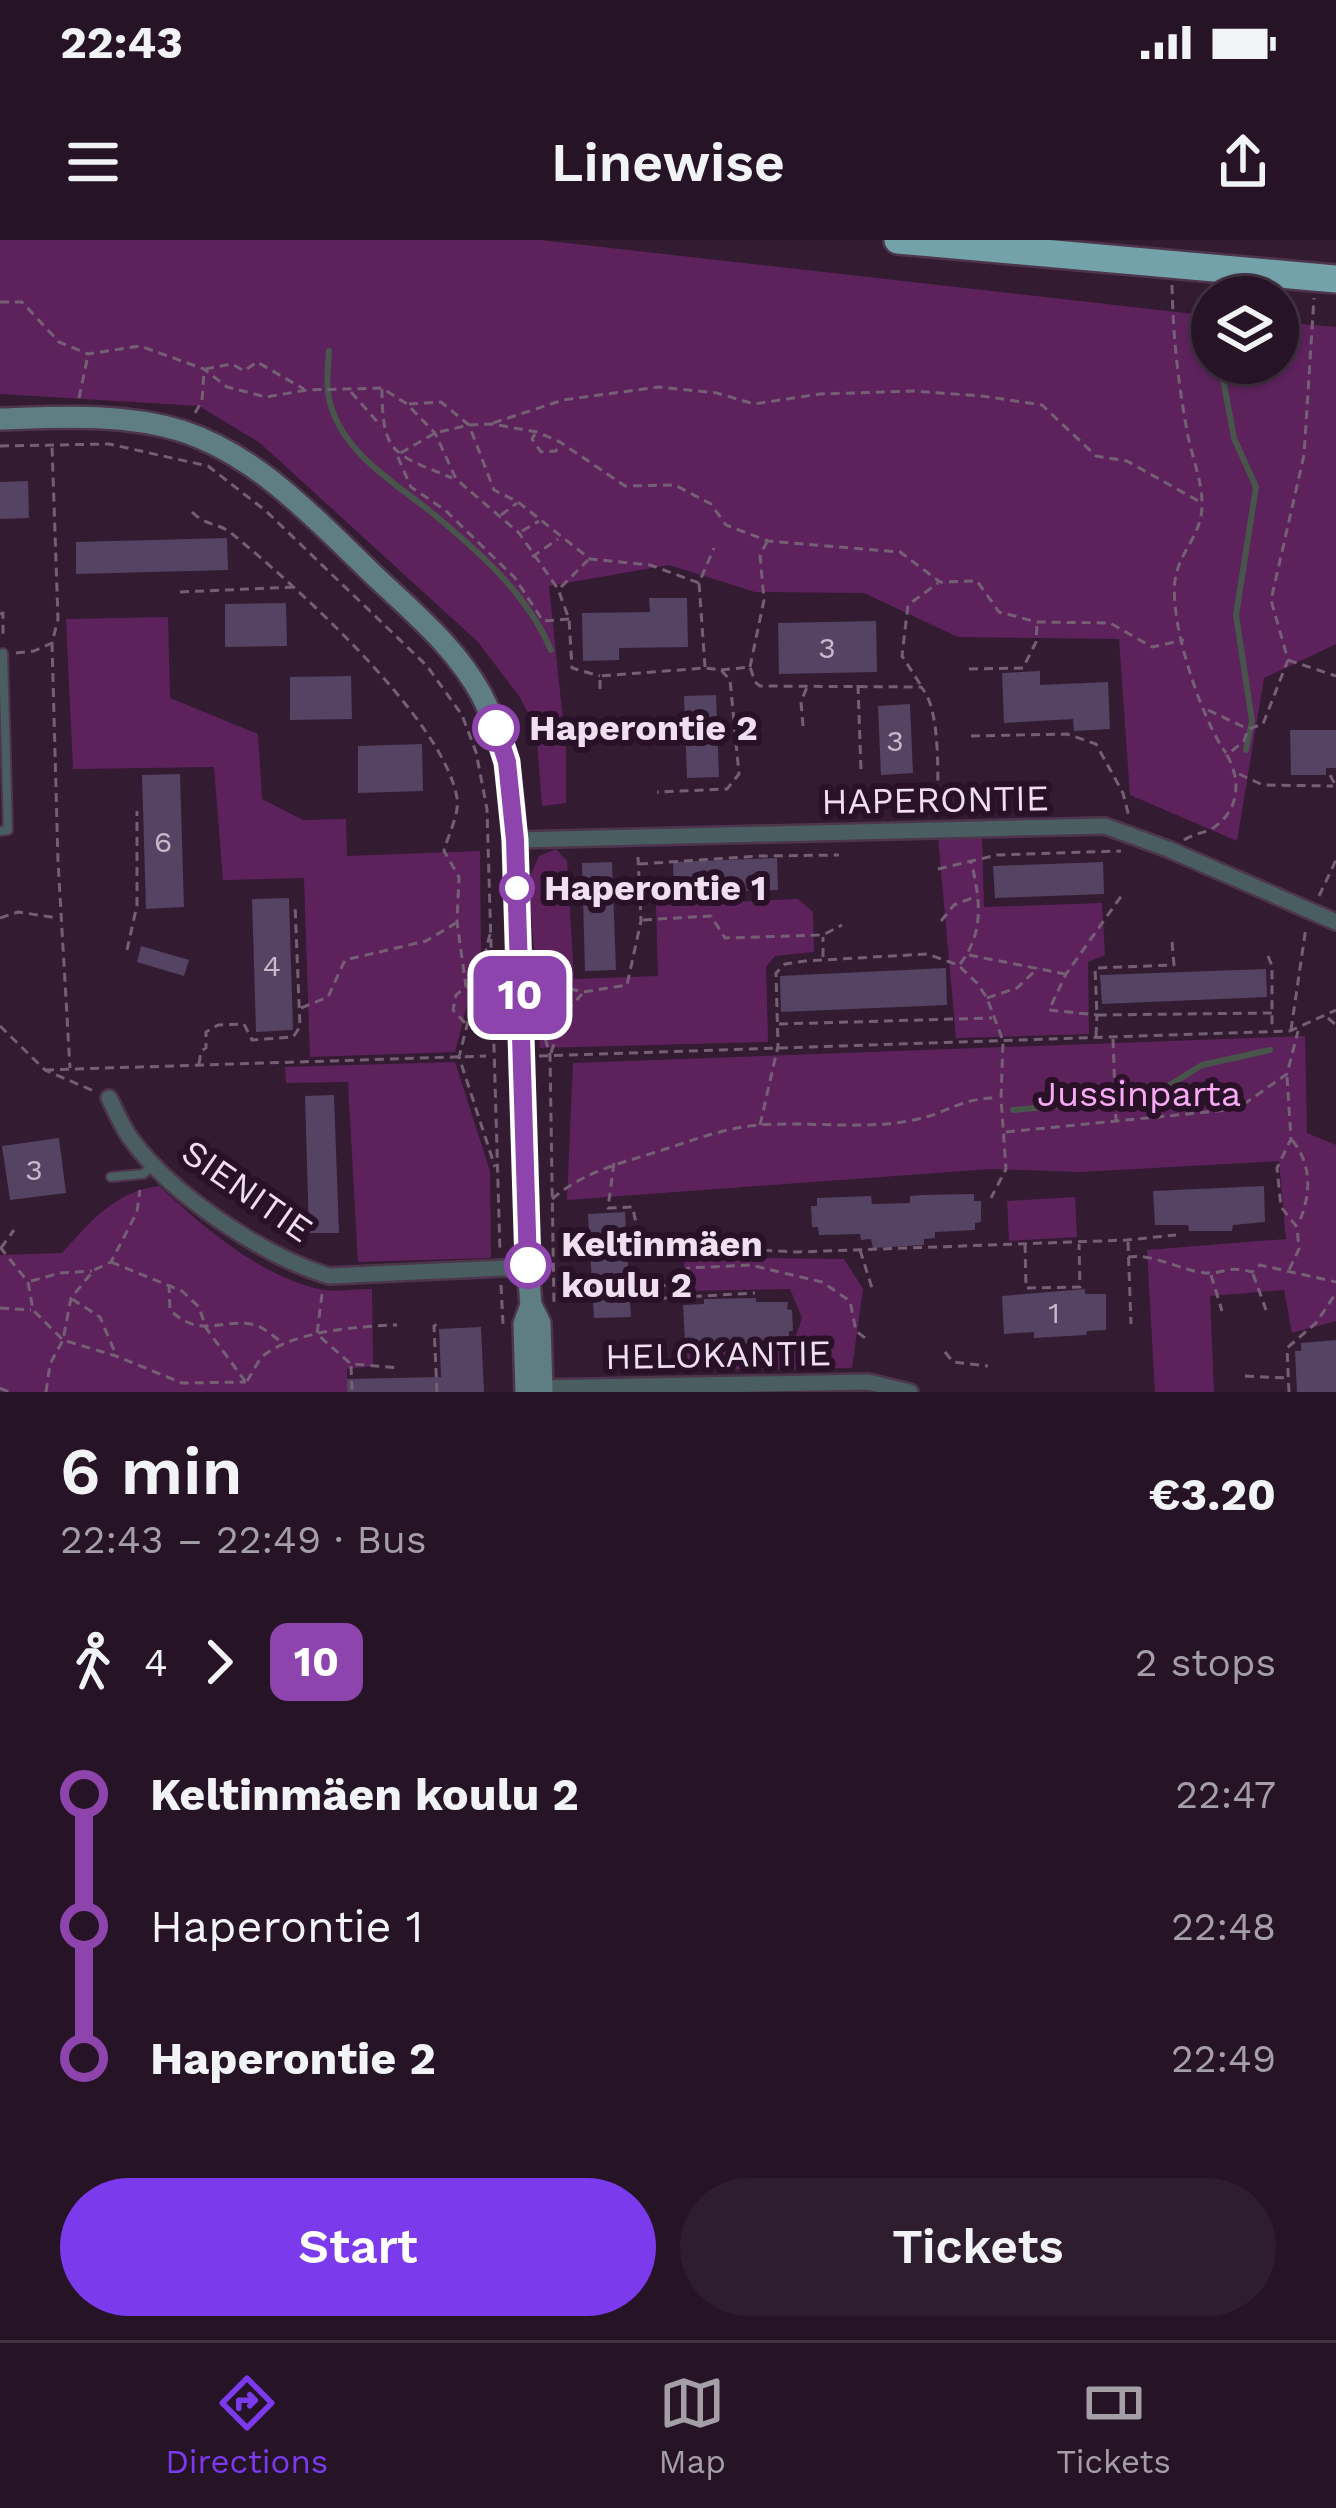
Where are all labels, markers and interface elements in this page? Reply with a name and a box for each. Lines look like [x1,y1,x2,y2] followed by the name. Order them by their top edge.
[60,16,183,69] text: 22:43
[60,129,126,195] icon: menu
[1210,129,1276,195] icon: share
[551,131,785,194] text: Linewise
[1191,276,1299,384] map controls
[1191,276,1299,384] button: layers
[818,630,836,665] house number: 3
[474,706,518,750] marker: Haperontie 2
[529,707,758,749] place label: Haperontie 2
[886,723,904,758] house number: 3
[821,777,1049,823] street label: HAPERONTIE
[154,824,172,859] house number: 6
[544,867,767,909] place label: Haperontie 1
[501,872,533,904] marker: Haperontie 1
[263,948,281,983] house number: 4
[466,956,574,1034] line badge: 10
[497,970,543,1019] text: 10
[1037,1073,1241,1115] park label: Jussinparta
[174,1131,320,1251] street label: SIENITIE
[25,1152,43,1187] house number: 3
[561,1223,763,1306] place label: Keltinmäen koulu 2
[506,1243,550,1287] marker: Keltinmäen koulu 2
[1048,1295,1060,1330] house number: 1
[605,1332,831,1378] street label: HELOKANTIE
[60,1433,243,1510] text: 6 min
[1149,1468,1276,1521] text: €3.20
[60,1517,426,1562] text: 22:43 – 22:49 · Bus
[60,1629,126,1695] icon: walk
[186,1629,252,1695] icon: forward
[294,1637,339,1686] text: 10
[144,1640,168,1685] text: 4
[1135,1640,1276,1685] text: 2 stops
[150,1768,579,1821] text: Keltinmäen koulu 2
[1175,1772,1276,1817] text: 22:47
[150,1900,423,1953] text: Haperontie 1
[1171,1904,1276,1949] text: 22:48
[150,2032,436,2085] text: Haperontie 2
[1171,2036,1276,2081] text: 22:49
[60,2178,656,2316] button: Start
[680,2178,1276,2316] button: Tickets
[165,2370,328,2481] tab: Directions
[659,2370,726,2481] tab: Map
[1056,2370,1171,2481] tab: Tickets

